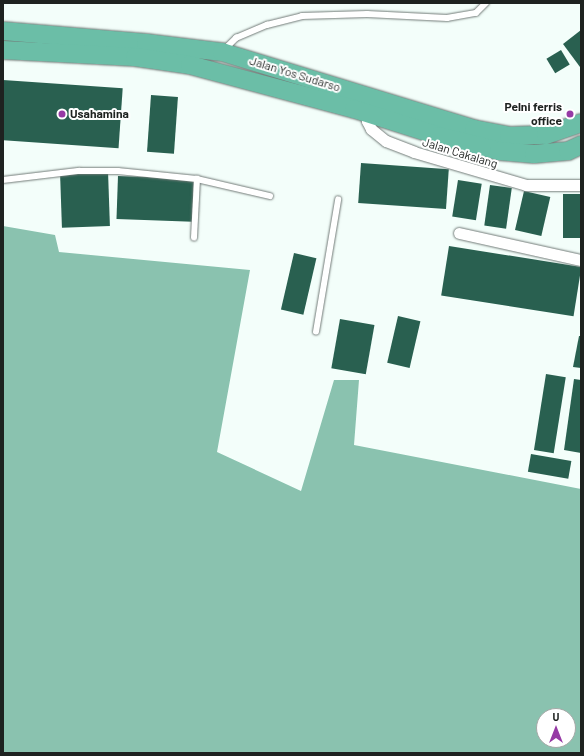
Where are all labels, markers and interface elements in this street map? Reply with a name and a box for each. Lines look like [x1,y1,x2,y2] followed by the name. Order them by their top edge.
[248,53,342,95] street label: Jalan Yos Sudarso
[505,100,562,128] place label: Pelni ferris office
[70,107,129,121] place label: Usahamina
[57,109,67,119] marker: Usahamina
[565,109,575,119] marker: Pelni ferris office
[421,135,499,171] street label: Jalan Cakalang
[536,708,576,748] north arrow
[553,710,559,723] text: U

